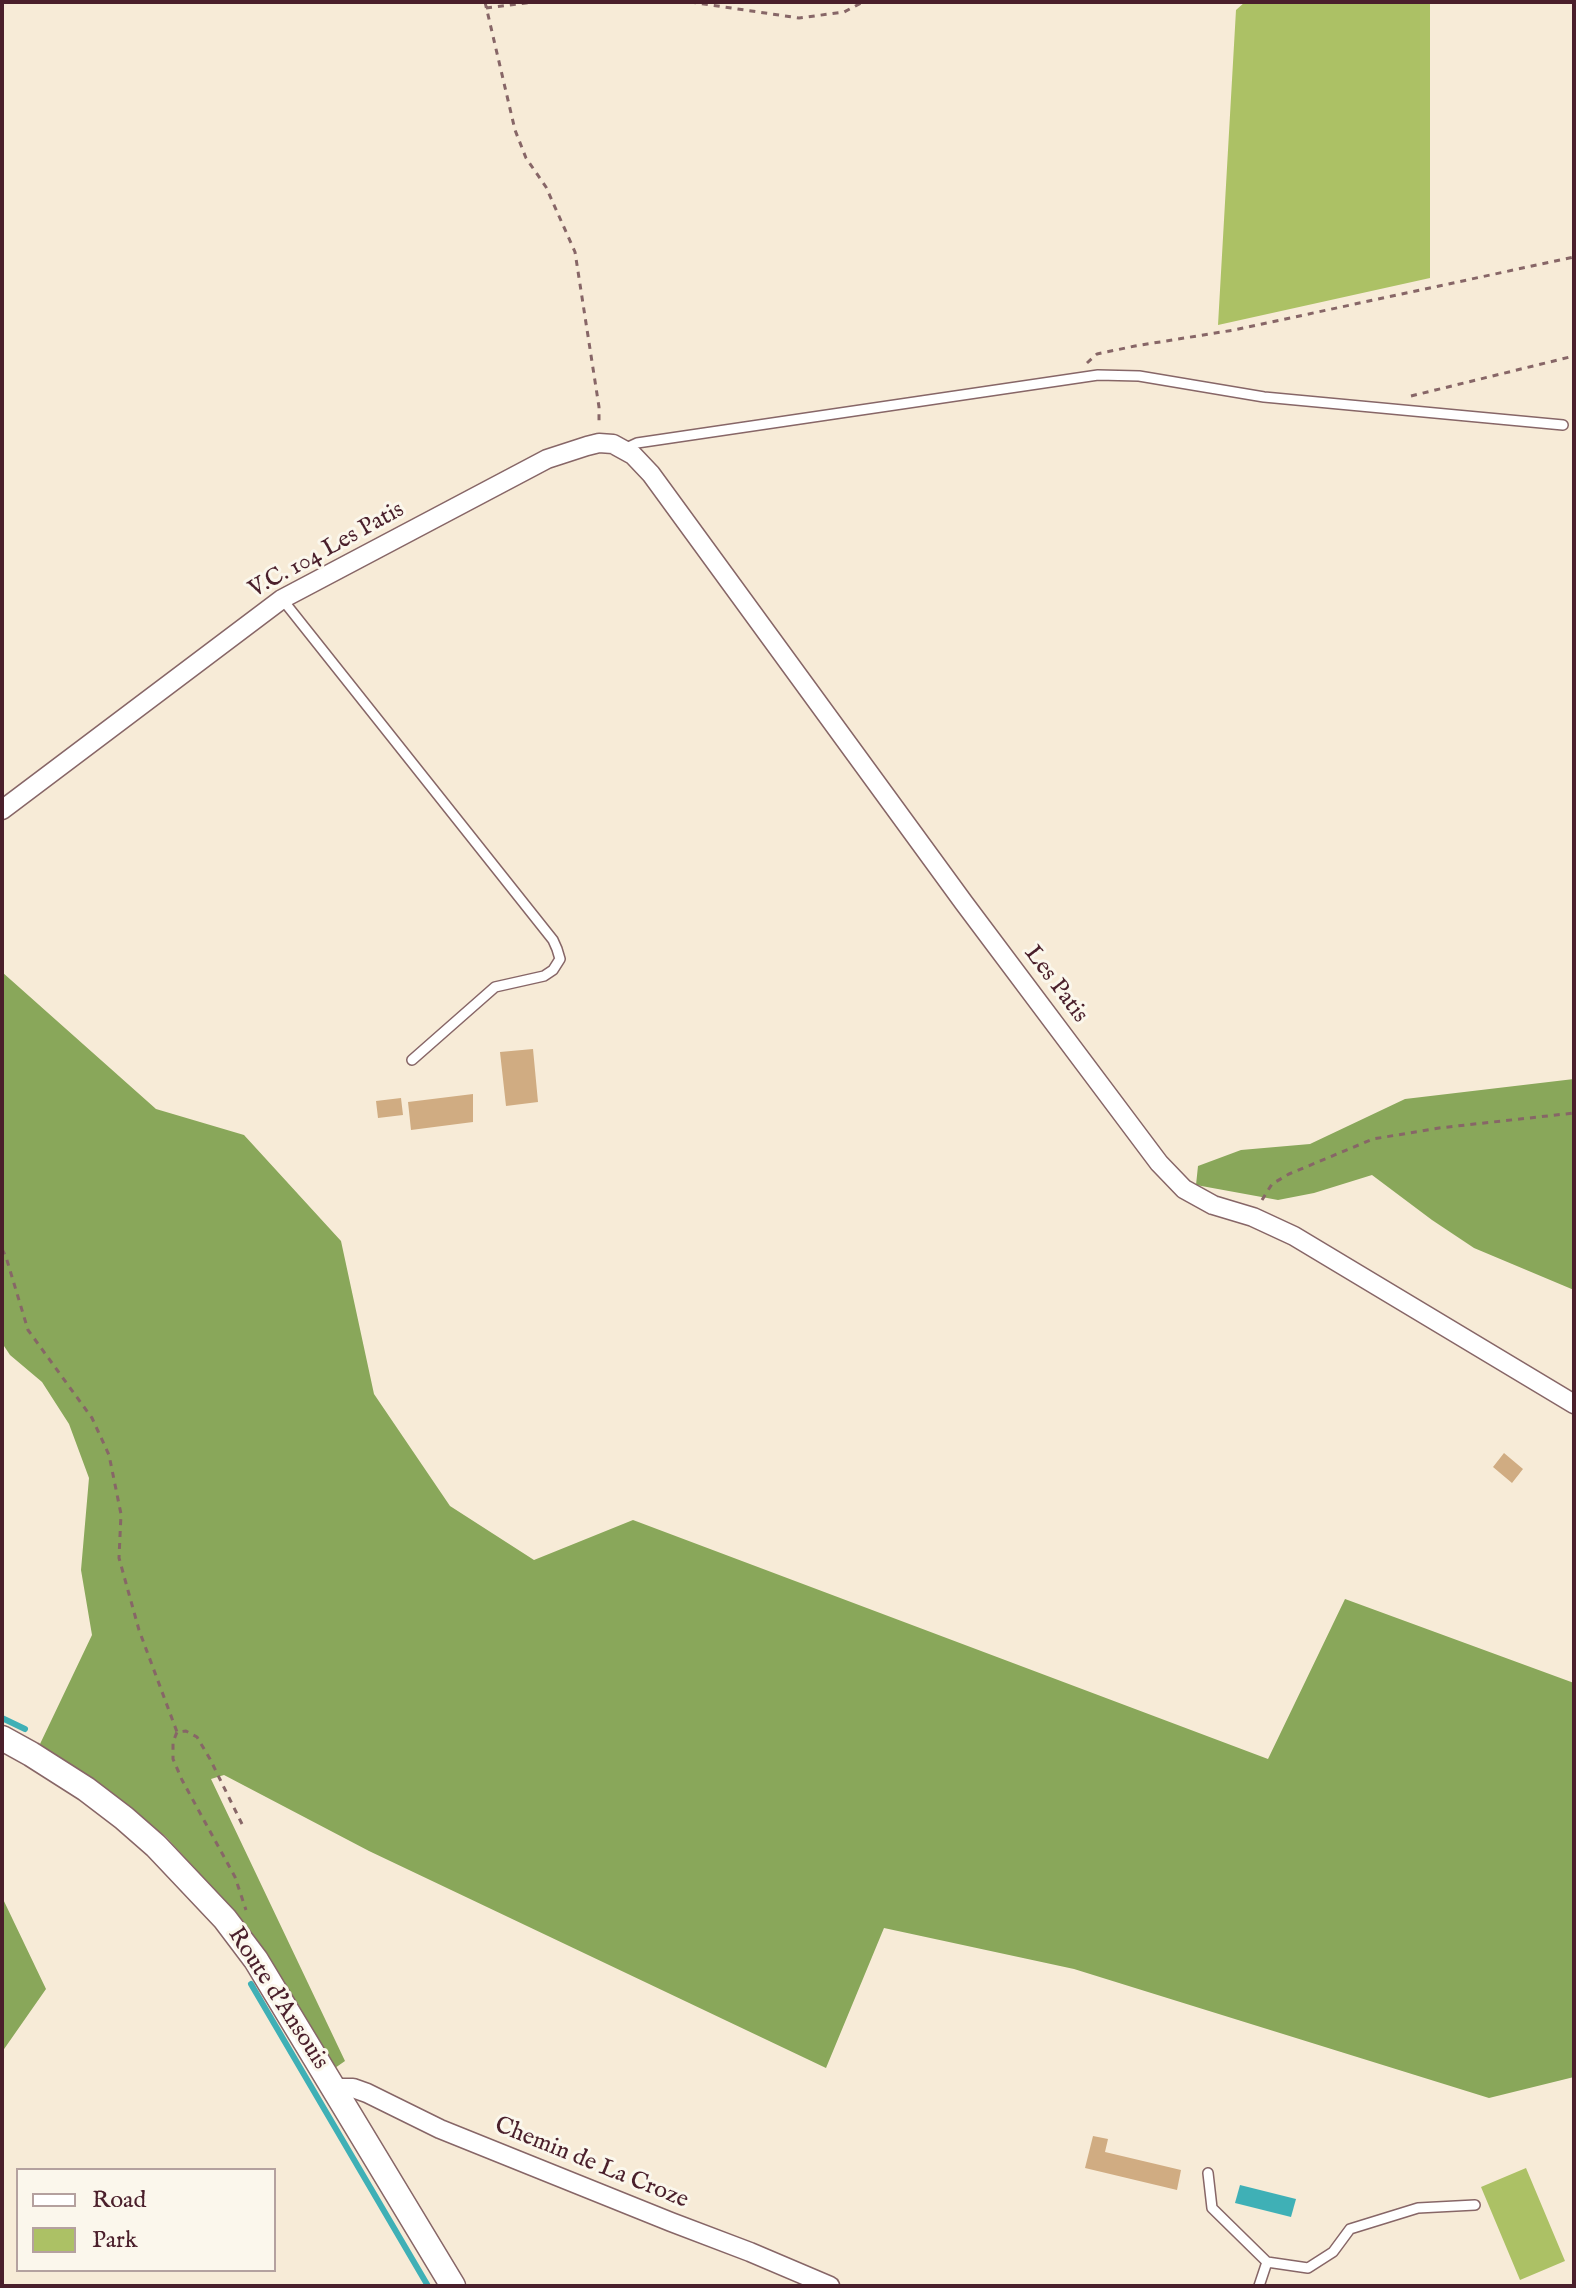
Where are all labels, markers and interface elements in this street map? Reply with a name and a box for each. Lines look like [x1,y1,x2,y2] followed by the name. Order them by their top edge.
[244,496,410,606] street label: V.C. 104 Les Patis
[1017,941,1093,1029] street label: Les Patis
[220,1922,334,2076] street label: Route d'Ansouis
[490,2112,692,2216] street label: Chemin de La Croze
[16,2168,276,2272] legend
[92,2185,146,2216] text: Road
[92,2225,138,2256] text: Park

